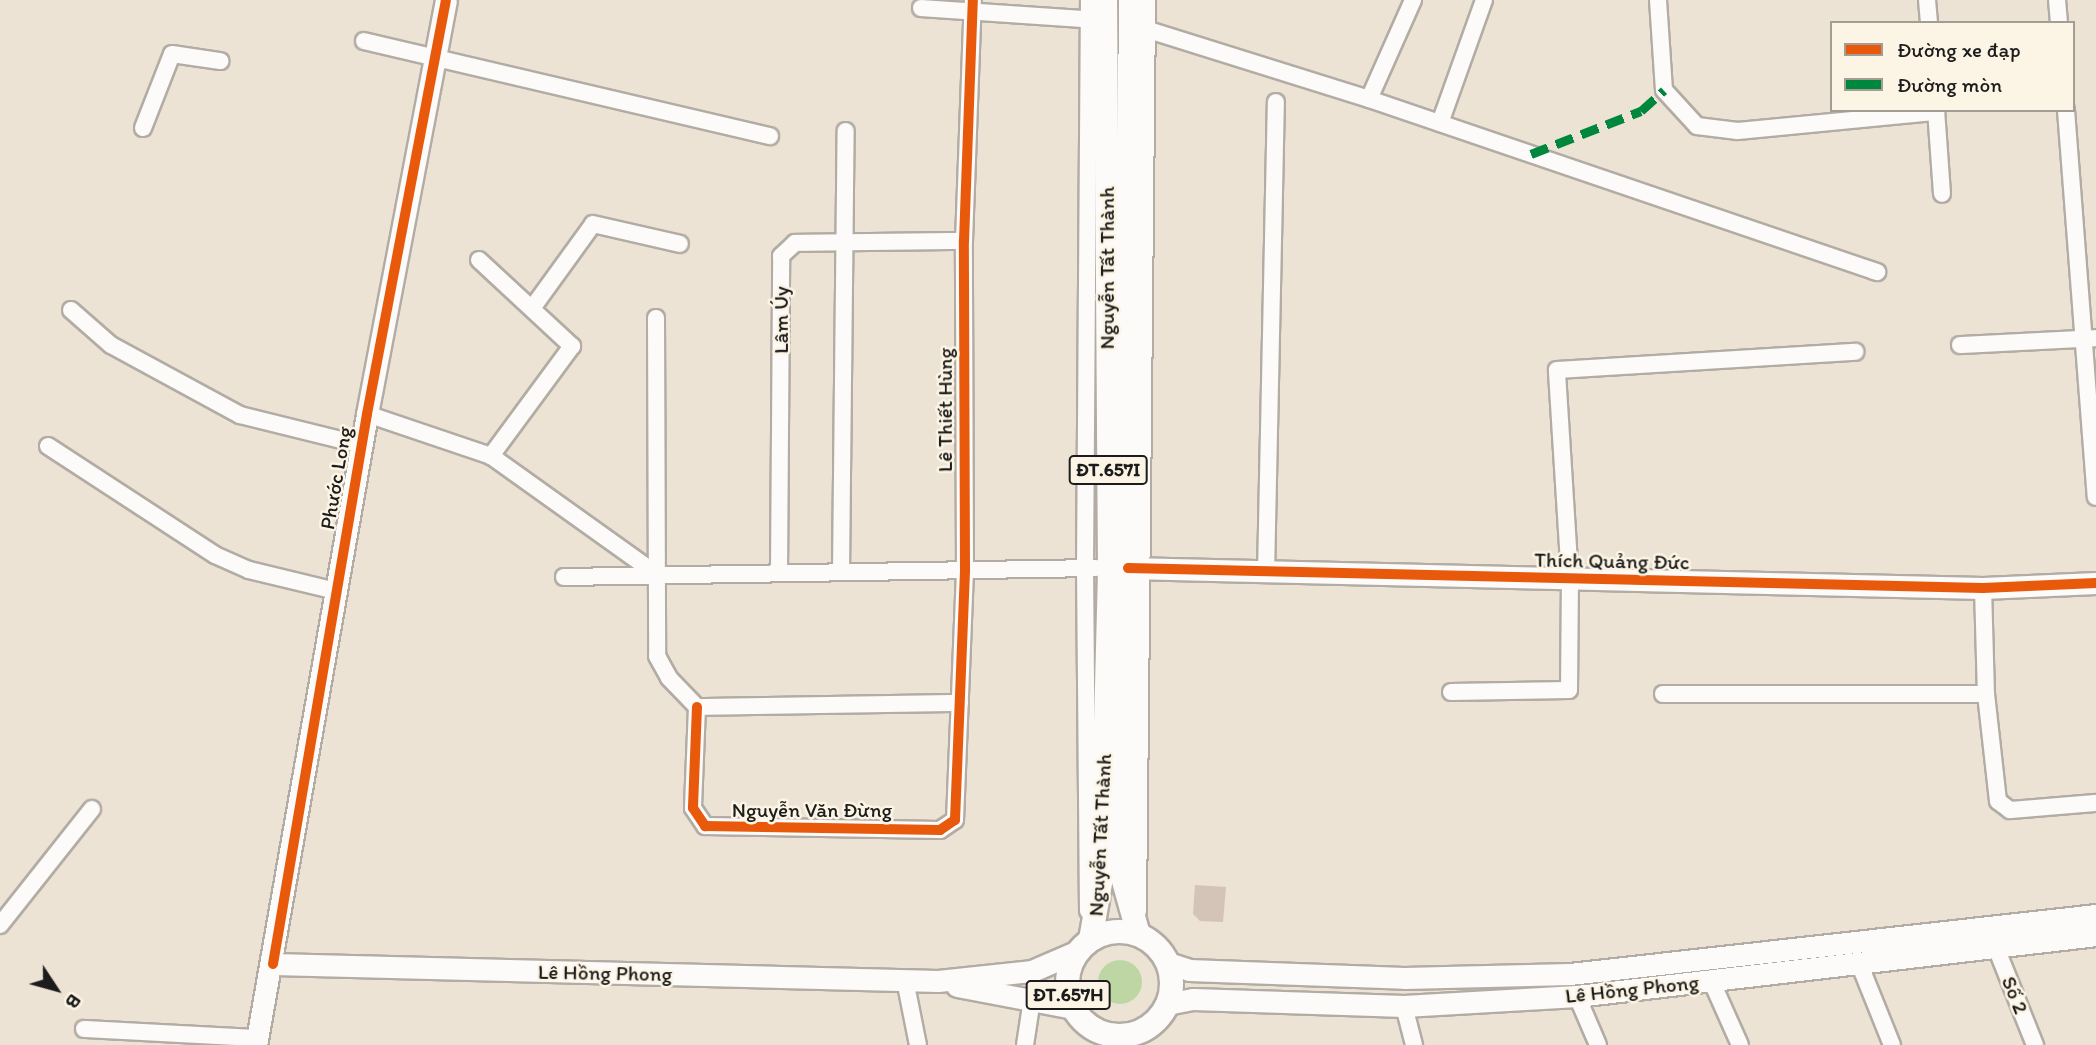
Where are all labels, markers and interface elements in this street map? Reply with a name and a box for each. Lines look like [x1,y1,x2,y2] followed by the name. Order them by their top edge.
[1830,21,2075,112] legend
[1897,37,2021,62] text: Đường xe đạp
[1897,72,2002,97] text: Đường mòn
[1094,187,1120,349] street label: Nguyễn Tất Thành
[768,286,794,354] street label: Lâm Úy
[932,347,958,473] street label: Lê Thiết Hùng
[314,424,358,532] street label: Phước Long
[1068,454,1148,485] road number: ĐT.657I
[1534,547,1690,575] street label: Thích Quảng Đức
[1083,753,1117,917] street label: Nguyễn Tất Thành
[731,797,893,823] street label: Nguyễn Văn Đừng
[21,954,91,1024] north arrow
[538,959,672,987] street label: Lê Hồng Phong
[1564,969,1700,1009] street label: Lê Hồng Phong
[1996,973,2034,1017] street label: Số 2
[1024,979,1112,1010] road number: ĐT.657H
[60,990,86,1013] text: B

